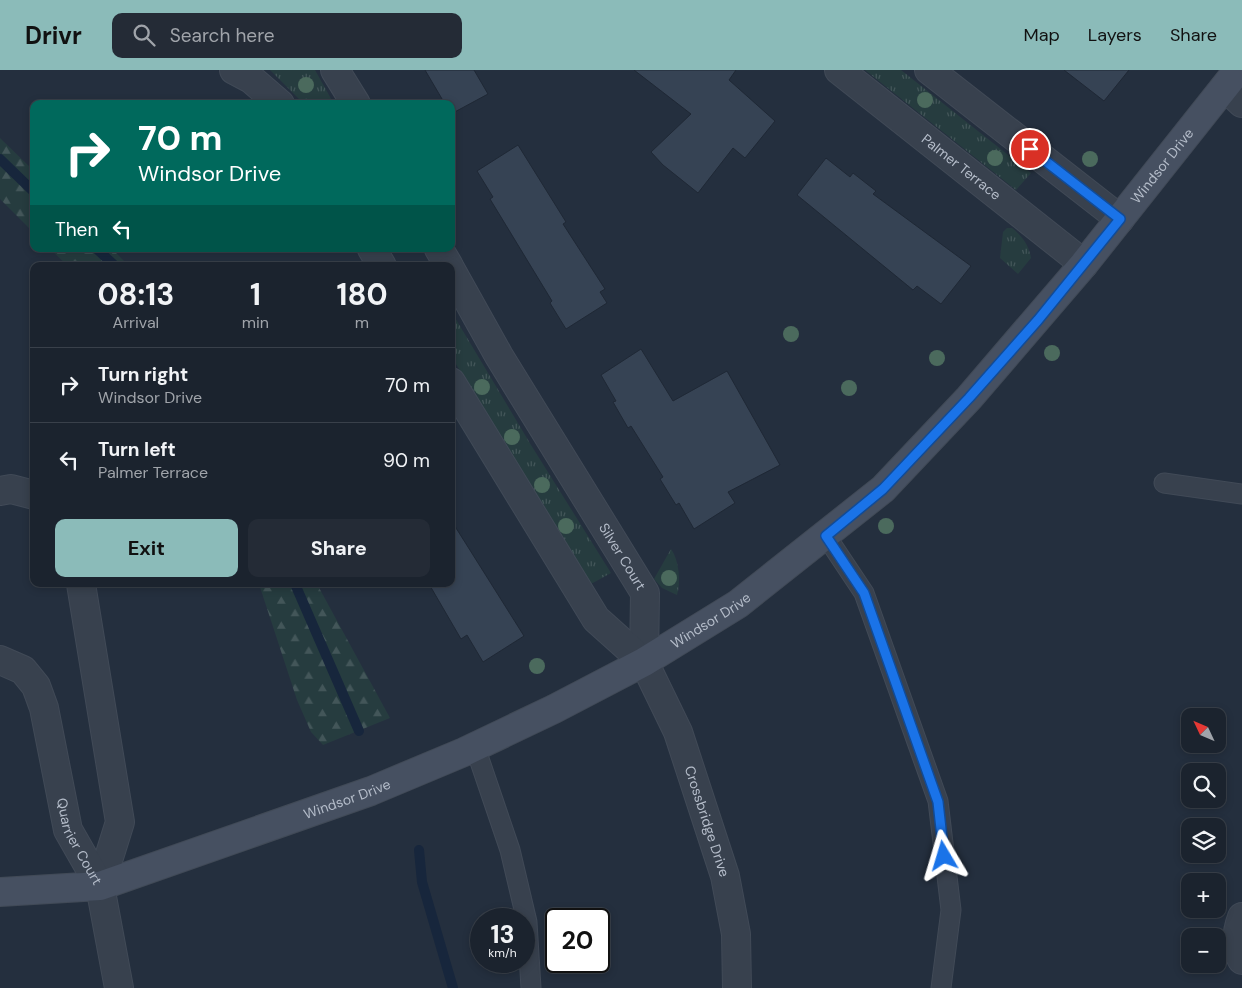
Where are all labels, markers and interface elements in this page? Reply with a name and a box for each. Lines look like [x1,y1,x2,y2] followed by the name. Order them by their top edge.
[112,13,462,58] search box
[25,20,82,51] text: Drivr
[130,21,158,49] icon: search
[170,23,275,48] text: Search here
[1024,23,1060,47] text: Map
[1088,23,1142,47] text: Layers
[1170,23,1217,47] text: Share
[138,115,222,161] text: 70 m
[55,120,120,185] icon: right
[1126,125,1197,207] street label: Windsor Drive
[1009,128,1051,170] pin
[918,130,1005,204] street label: Palmer Terrace
[1016,135,1044,163] icon: arrive
[138,159,281,188] text: Windsor Drive
[108,215,136,243] icon: left
[55,217,98,242] text: Then
[97,275,174,314] text: 08:13
[250,275,261,314] text: 1
[336,275,388,314] text: 180
[113,312,159,333] text: Arrival
[242,312,269,333] text: min
[355,312,369,333] text: m
[98,362,188,387] text: Turn right
[55,371,83,399] icon: right
[385,373,430,398] text: 70 m
[98,387,202,408] text: Windsor Drive
[98,437,176,462] text: Turn left
[55,446,83,474] icon: left
[383,448,430,473] text: 90 m
[98,462,208,483] text: Palmer Terrace
[55,519,238,577] button: Exit
[248,519,430,577] button: Share
[595,520,650,593] street label: Silver Court
[667,588,754,652] street label: Windsor Drive
[1181,708,1226,752] north arrow
[1181,708,1226,973] map controls
[681,763,734,879] street label: Crossbridge Drive
[1181,763,1226,808] button: search
[301,775,393,823] street label: Windsor Drive
[53,796,106,888] street label: Quarrier Court
[1181,818,1226,863] button: layers
[917,829,969,881] position arrow
[1181,873,1226,918] button: +
[545,908,610,973] speed limit sign: 20
[490,918,515,951] text: 13
[1181,928,1226,973] button: −
[488,945,517,961] text: km/h

